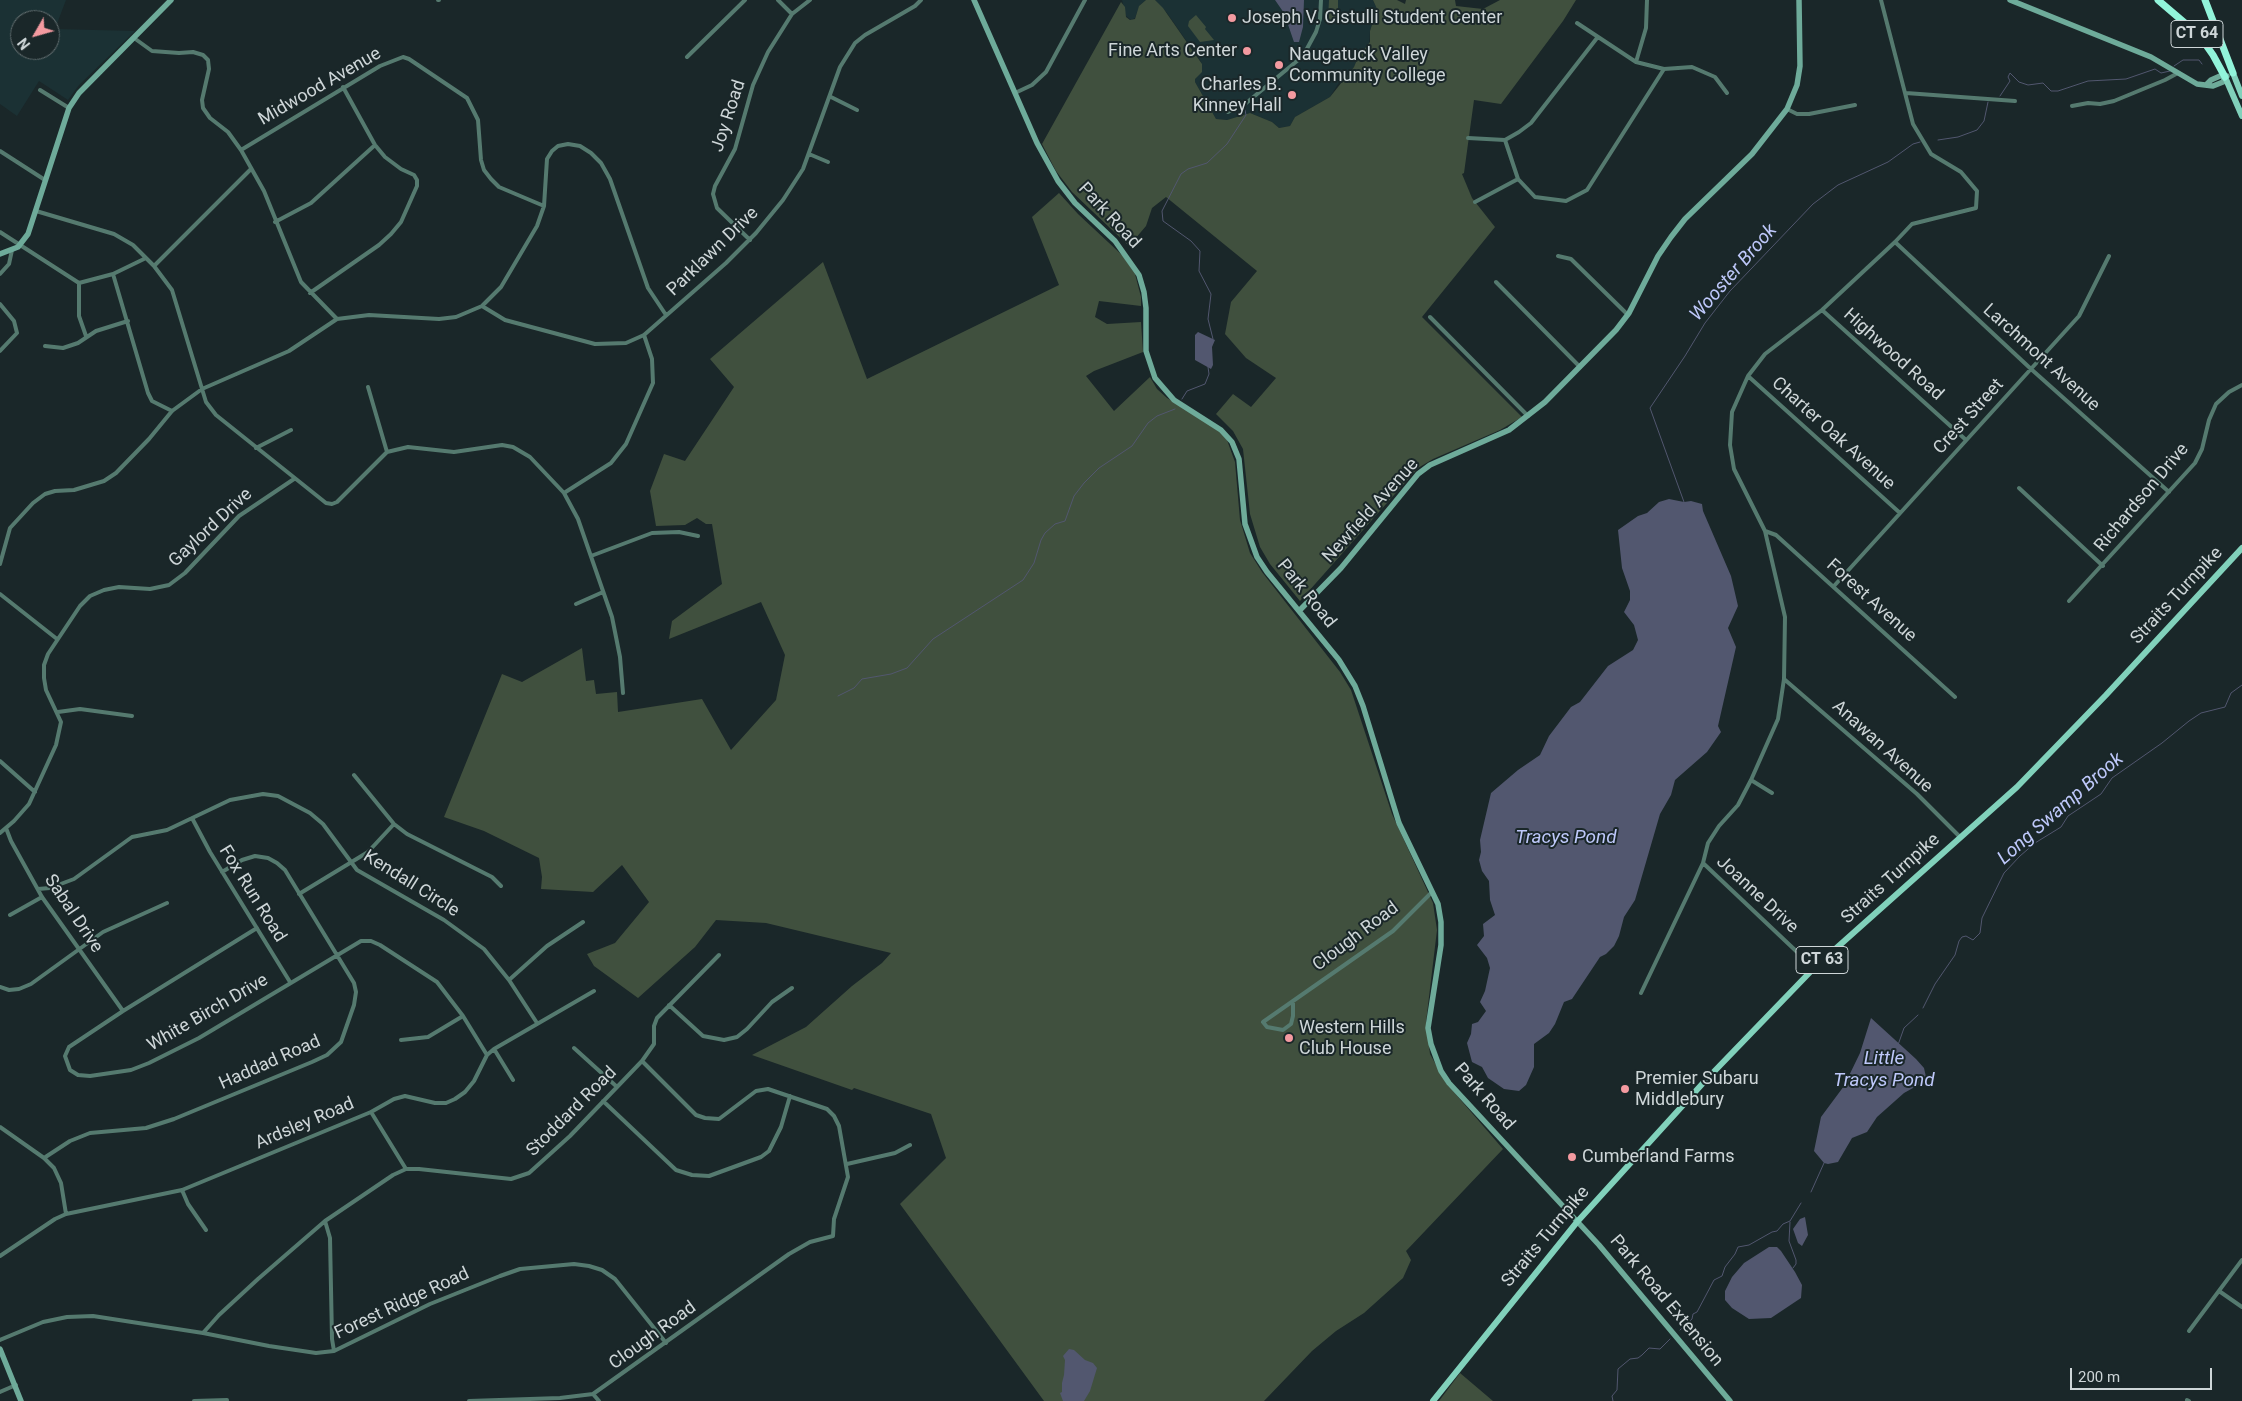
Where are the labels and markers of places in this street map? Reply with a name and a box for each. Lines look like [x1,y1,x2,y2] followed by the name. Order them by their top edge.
[1242,7,1502,29] place label: Joseph V. Cistulli Student Center
[1226,12,1238,24] marker: Joseph V. Cistulli Student Center
[1108,40,1237,62] place label: Fine Arts Center
[1289,44,1446,86] place label: Naugatuck Valley Community College
[1241,45,1253,57] marker: Fine Arts Center
[1273,59,1285,71] marker: Naugatuck Valley Community College
[1193,74,1282,116] place label: Charles B. Kinney Hall
[1286,89,1298,101] marker: Charles B. Kinney Hall
[1299,1017,1405,1060] place label: Western Hills Club House
[1283,1032,1295,1044] marker: Western Hills Club House
[1635,1068,1759,1110] place label: Premier Subaru Middlebury
[1619,1083,1631,1095] marker: Premier Subaru Middlebury
[1582,1146,1735,1168] place label: Cumberland Farms
[1566,1151,1578,1163] marker: Cumberland Farms

